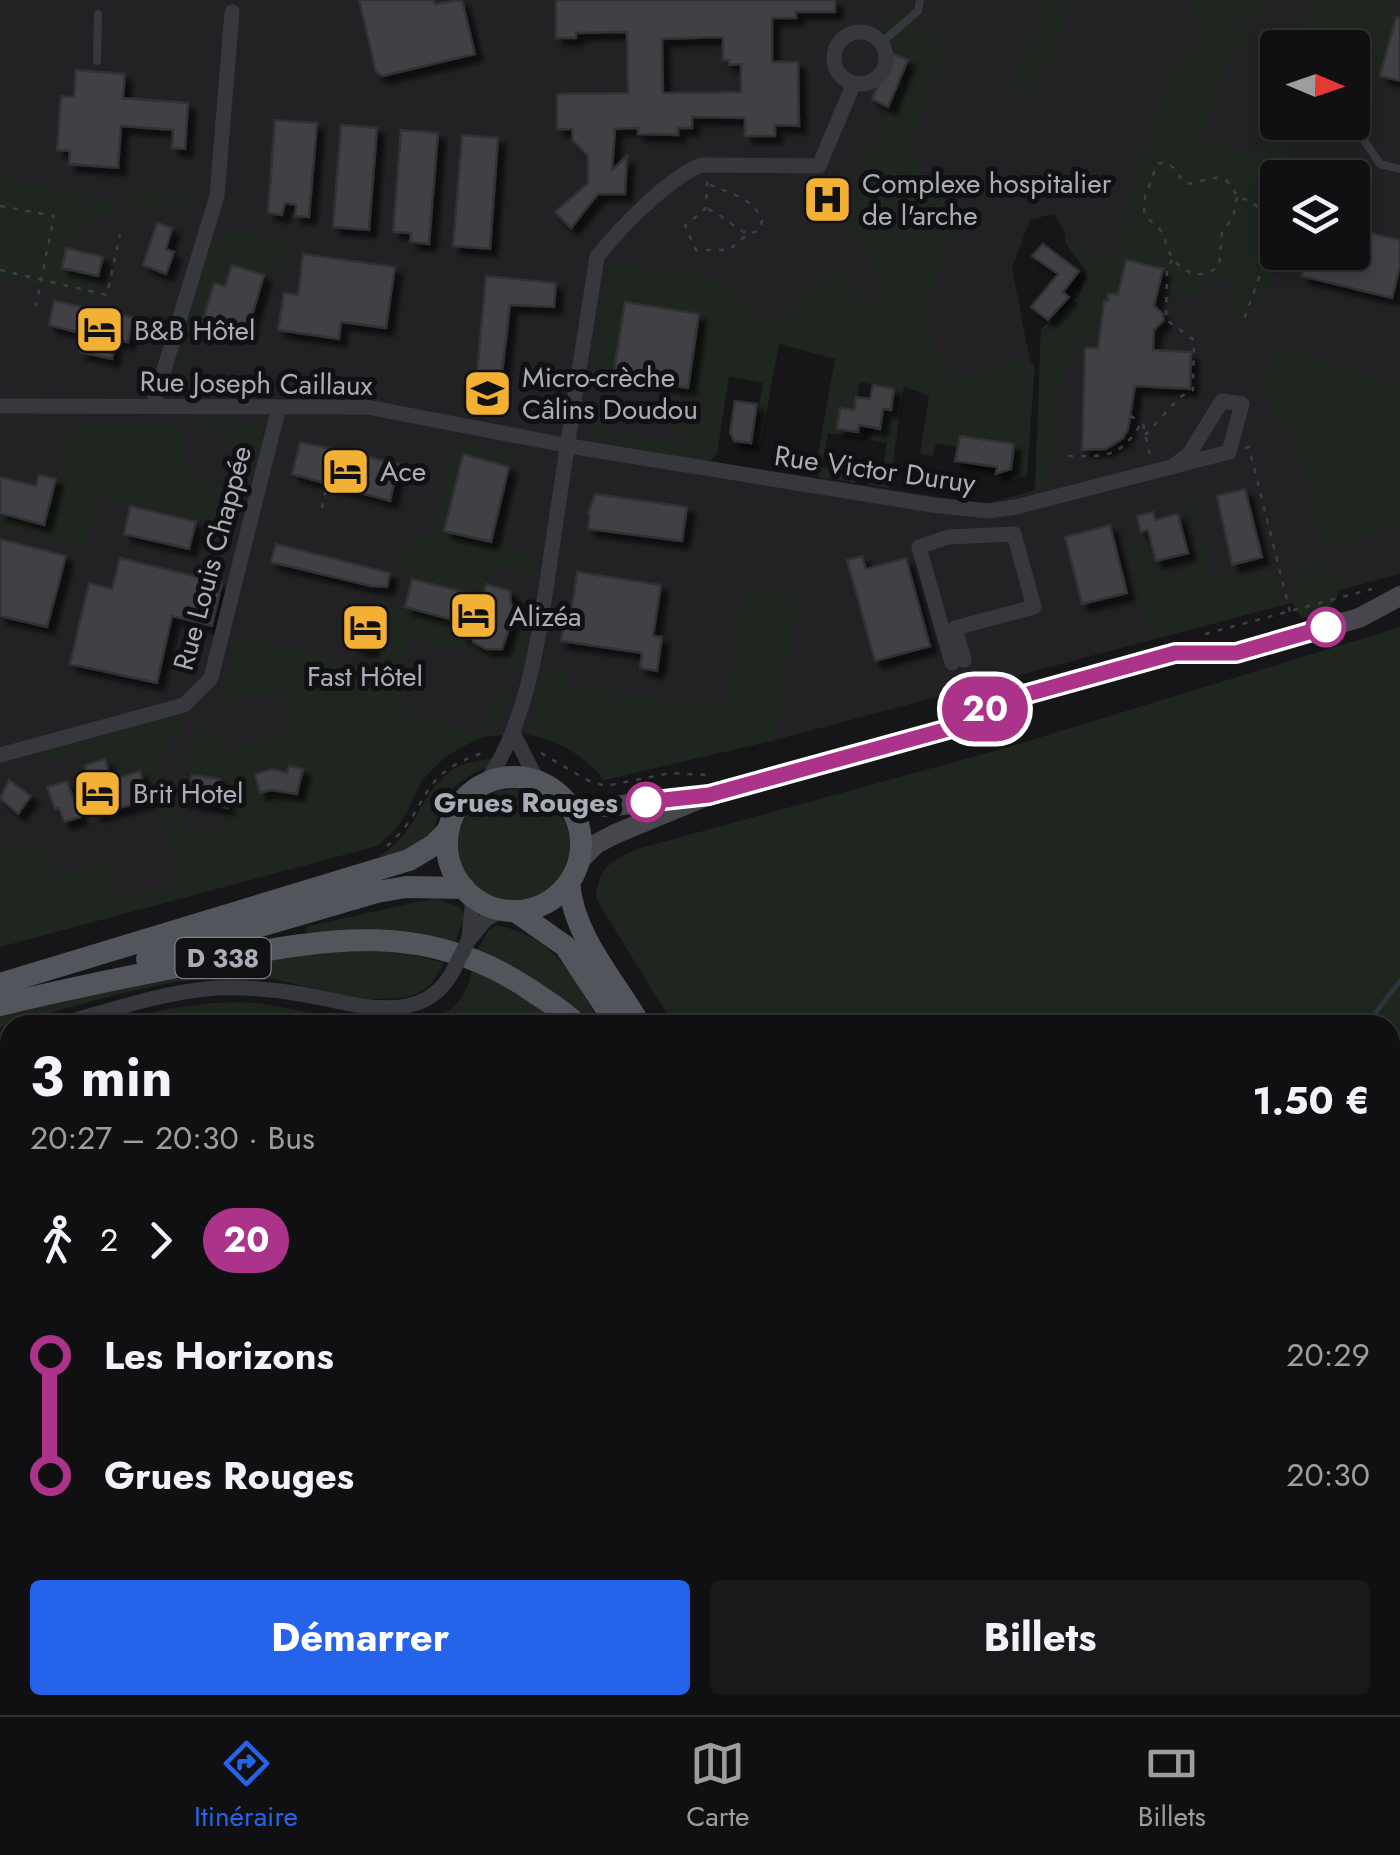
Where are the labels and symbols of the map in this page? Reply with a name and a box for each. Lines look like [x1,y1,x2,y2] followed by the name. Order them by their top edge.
[1260,30,1370,140] north arrow
[862,163,1112,236] place label: Complexe hospitalier de l'arche
[801,173,853,225] hospital icon: Complexe hospitalier de l'arche
[73,304,125,356] hotel icon: B&B Hôtel
[134,310,255,351] place label: B&B Hôtel
[522,357,698,430] place label: Micro-crèche Câlins Doudou
[139,361,373,406] street label: Rue Joseph Caillaux
[461,367,513,419] school or university icon: Micro-crèche Câlins Doudou
[772,435,979,504] street label: Rue Victor Duruy
[163,441,262,675] street label: Rue Louis Chappée
[319,445,371,497] hotel icon: Ace
[380,451,426,492] place label: Ace
[448,590,500,642] hotel icon: Alizéa
[509,596,582,637] place label: Alizéa
[339,602,391,654] hotel icon: Fast Hôtel
[1307,608,1345,646] unlabelled marker
[307,656,423,697] place label: Fast Hôtel
[940,676,1030,742] line badge: 20
[72,767,124,819] hotel icon: Brit Hotel
[133,773,244,814] place label: Brit Hotel
[434,782,618,823] place label: Grues Rouges
[627,783,665,821] marker: Grues Rouges
[176,938,270,978] road number: D 338

